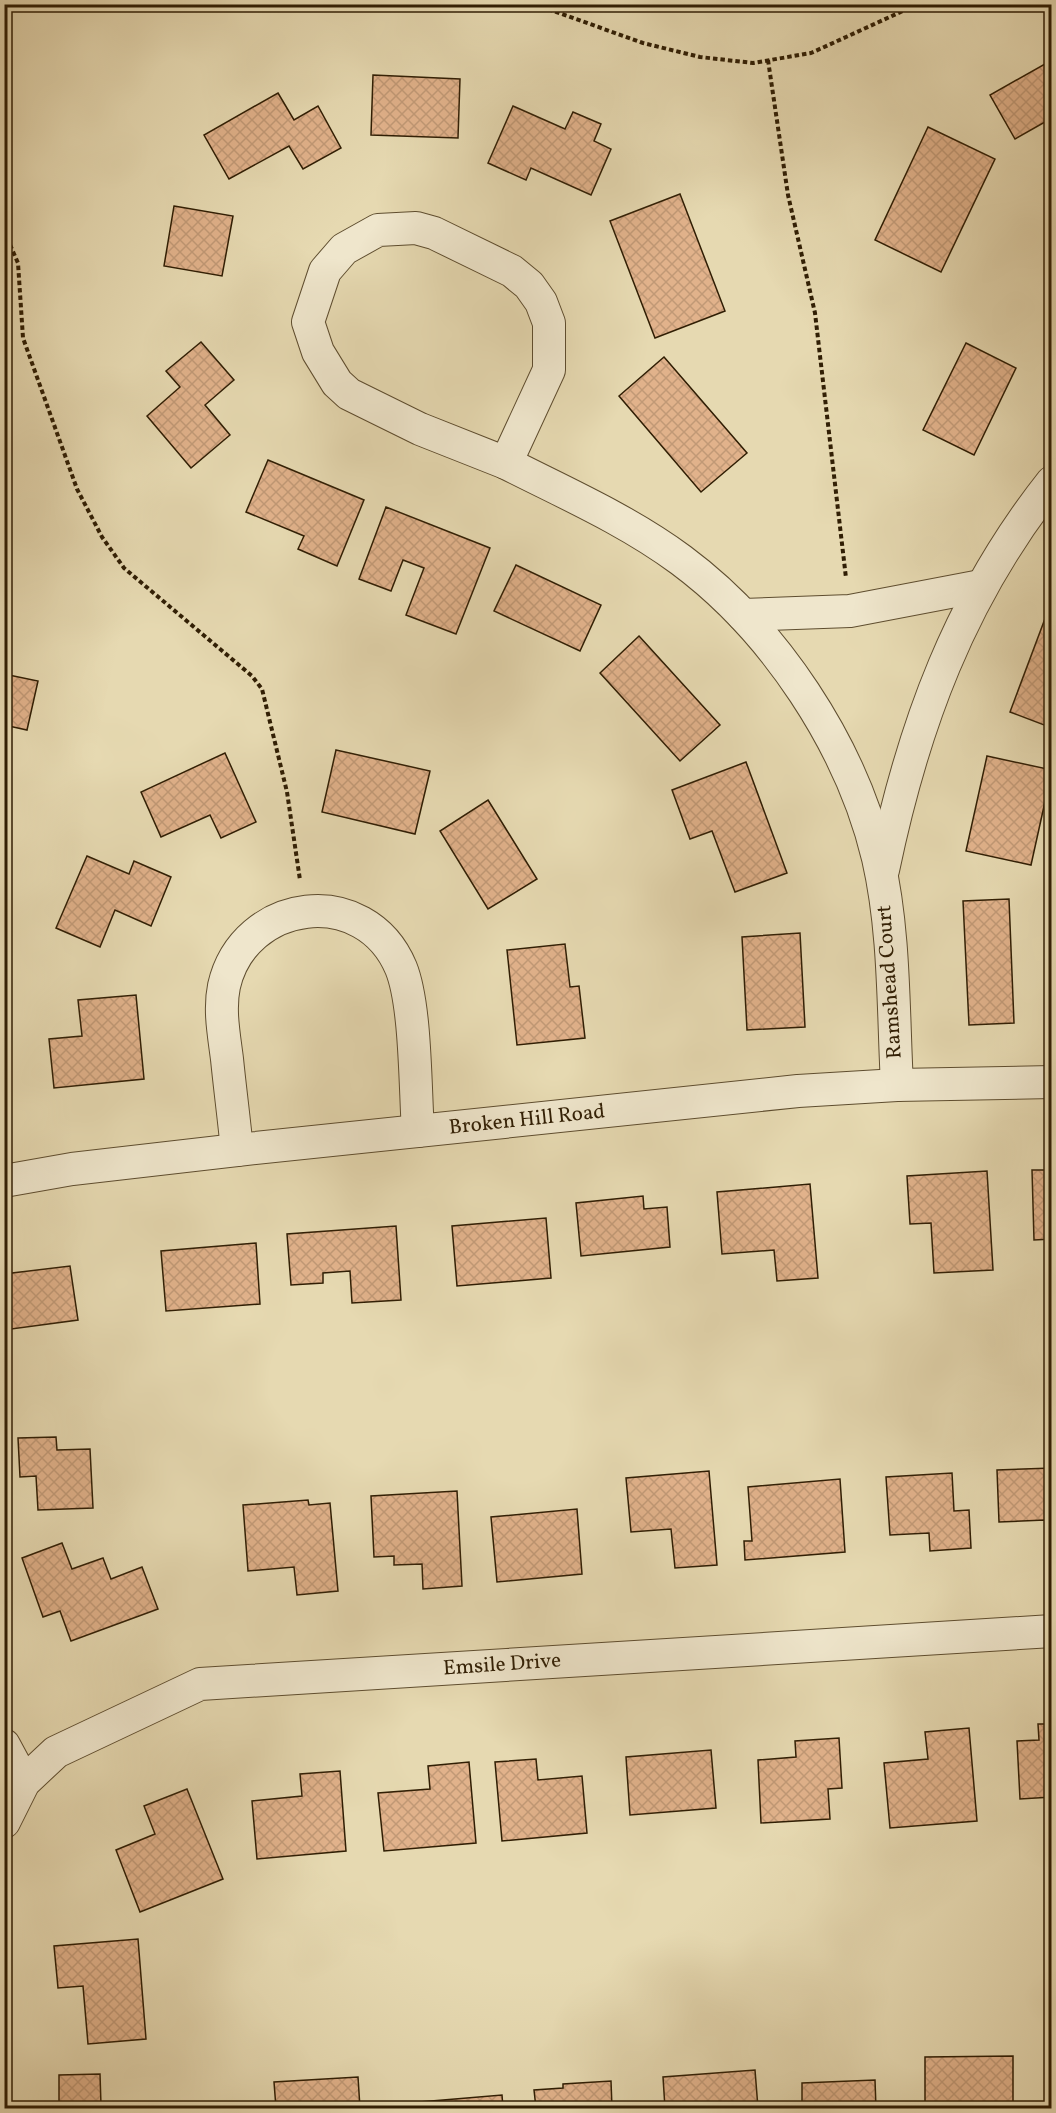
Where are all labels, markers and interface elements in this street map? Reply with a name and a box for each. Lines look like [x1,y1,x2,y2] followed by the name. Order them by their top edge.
[870,904,910,1060] street label: Ramshead Court
[447,1097,607,1143] street label: Broken Hill Road
[442,1646,562,1684] street label: Emsile Drive

